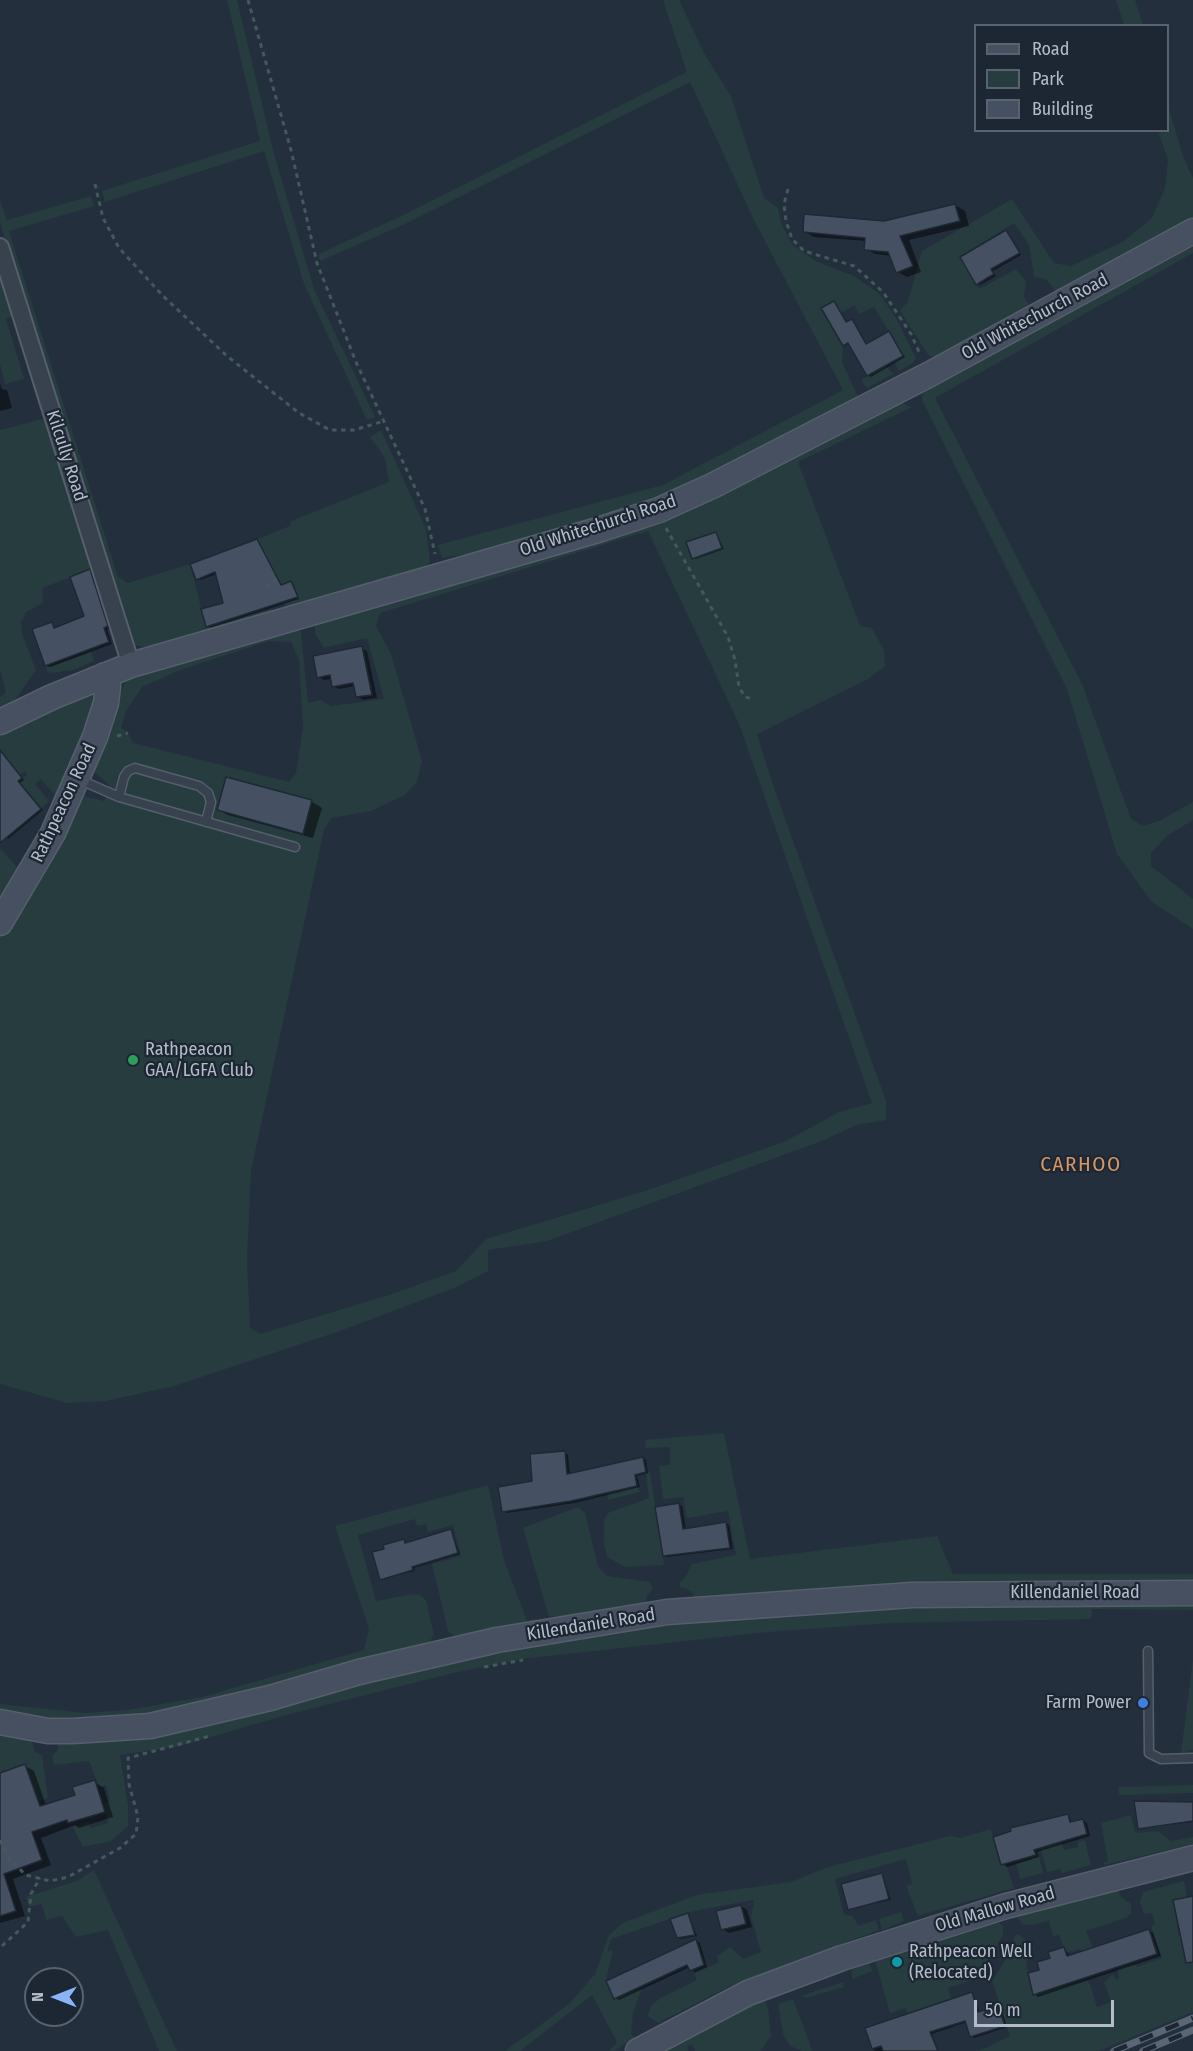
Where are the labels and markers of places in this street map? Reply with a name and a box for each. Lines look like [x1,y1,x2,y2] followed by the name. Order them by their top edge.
[145,1039,254,1082] place label: Rathpeacon GAA/LGFA Club
[126,1053,140,1067] marker: Rathpeacon GAA/LGFA Club
[1046,1692,1131,1714] place label: Farm Power
[1136,1696,1150,1710] marker: Farm Power
[909,1941,1032,1984] place label: Rathpeacon Well (Relocated)
[890,1955,904,1969] marker: Rathpeacon Well (Relocated)

